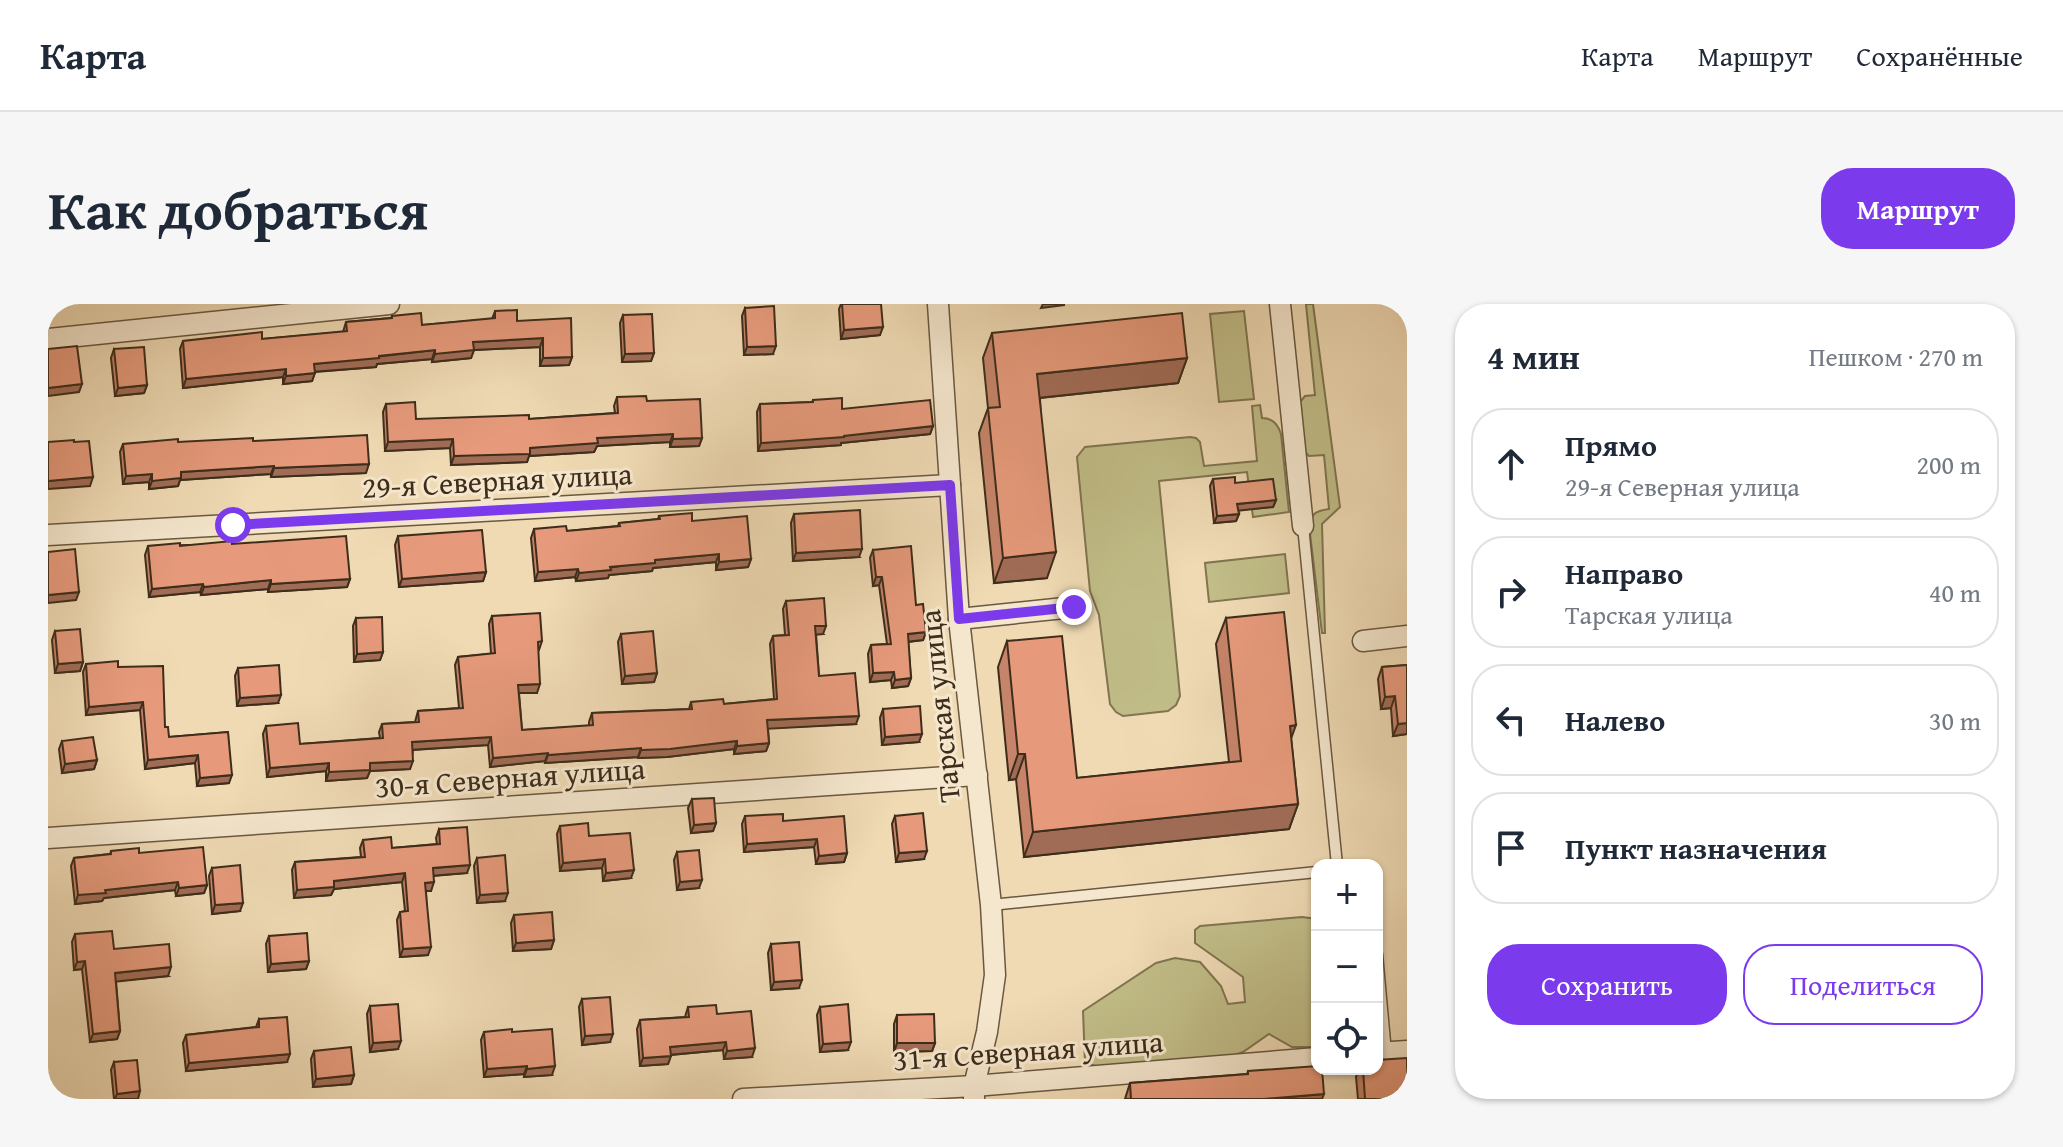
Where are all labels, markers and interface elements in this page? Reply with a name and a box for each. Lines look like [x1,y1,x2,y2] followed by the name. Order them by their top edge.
[40,27,146,83] text: Карта
[1581,35,1654,76] text: Карта
[1698,35,1812,76] text: Маршрут
[1856,35,2023,76] text: Сохранённые
[48,167,428,250] text: Как добраться
[1821,168,2015,249] button: Маршрут
[1487,332,1580,381] text: 4 мин
[1809,337,1983,376] text: Пешком · 270 m
[1565,423,1657,467] text: Прямо
[1489,442,1533,486] icon: ahead
[1916,445,1981,484] text: 200 m
[361,451,634,509] street label: 29-я Северная улица
[1565,467,1800,506] text: 29-я Северная улица
[215,507,251,543] route start
[1565,551,1683,595] text: Направо
[1489,570,1533,614] icon: right
[1929,573,1981,612] text: 40 m
[1056,589,1092,625] route end
[1565,595,1733,634] text: Тарская улица
[907,607,971,804] street label: Тарская улица
[1489,698,1533,742] icon: left
[1565,698,1665,742] text: Налево
[1929,701,1981,740] text: 30 m
[373,746,647,808] street label: 30-я Северная улица
[1489,826,1533,870] icon: arrive
[1565,826,1827,870] text: Пункт назначения
[1311,859,1383,1075] map controls
[1311,859,1383,931] button: +
[1311,931,1383,1003] button: −
[1487,944,1727,1025] button: Сохранить
[1743,944,1983,1025] button: Поделиться
[1311,1003,1383,1075] button: locate
[891,1019,1165,1081] street label: 31-я Северная улица

